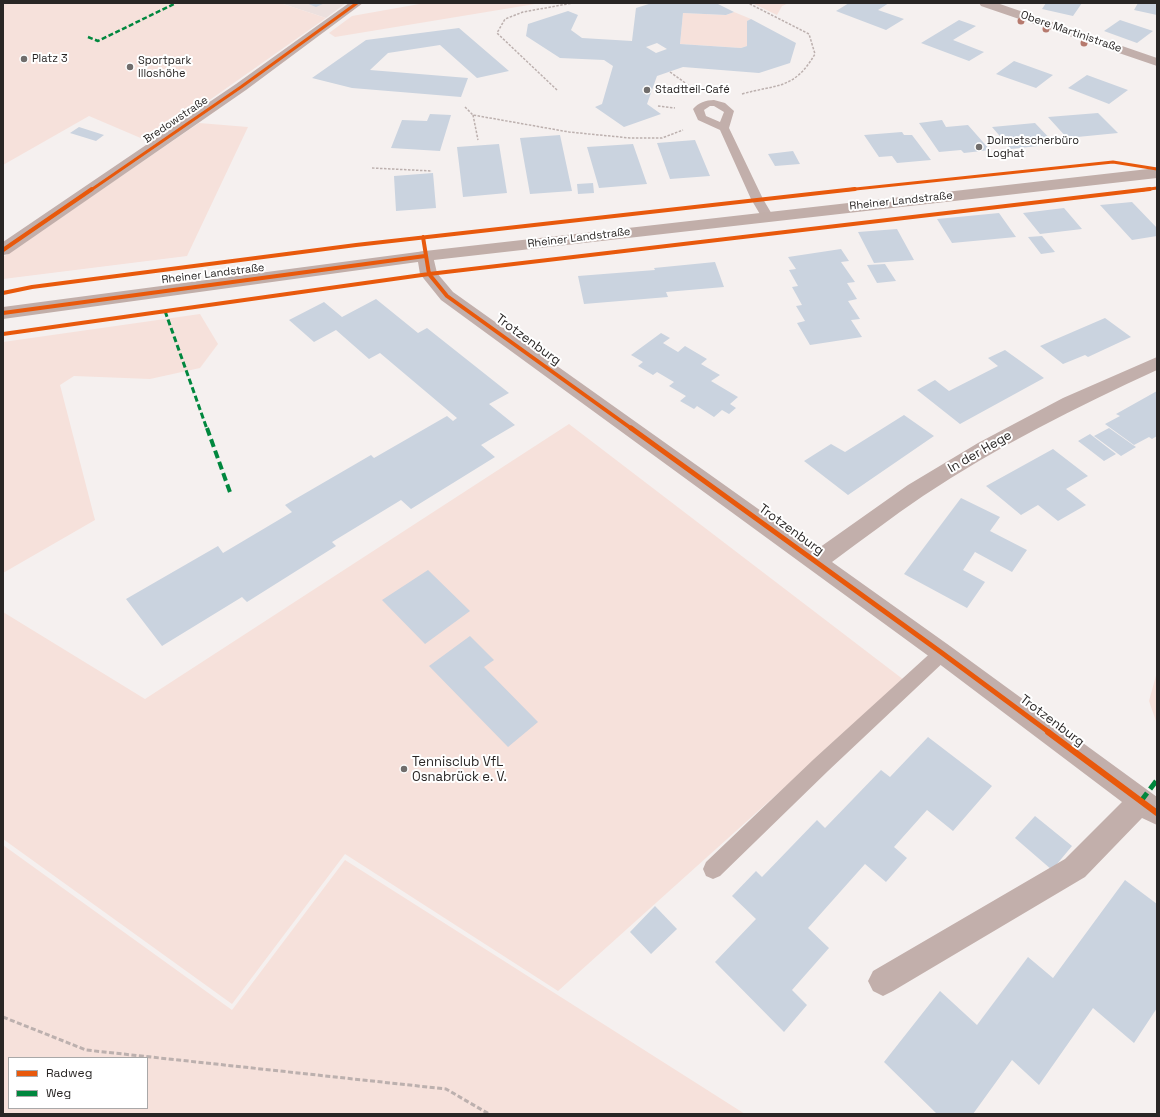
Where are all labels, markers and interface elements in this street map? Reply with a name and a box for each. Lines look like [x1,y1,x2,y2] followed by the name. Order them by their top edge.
[1019,9,1123,55] street label: Obere Martinistraße
[32,52,68,66] place label: Platz 3
[19,54,29,64] marker: Platz 3
[138,54,191,80] place label: Sportpark Illoshöhe
[125,62,135,72] marker: Sportpark Illoshöhe
[655,83,730,97] place label: Stadtteil-Café
[642,85,652,95] marker: Stadtteil-Café
[141,94,211,146] street label: Bredowstraße
[987,134,1079,160] place label: Dolmetscherbüro Loghat
[974,142,984,152] marker: Dolmetscherbüro Loghat
[849,189,953,213] street label: Rheiner Landstraße
[527,225,631,251] street label: Rheiner Landstraße
[161,261,265,287] street label: Rheiner Landstraße
[492,311,564,369] street label: Trotzenburg
[945,427,1015,477] street label: In der Hege
[755,501,827,559] street label: Trotzenburg
[1017,692,1087,750] street label: Trotzenburg
[412,754,507,785] place label: Tennisclub VfL Osnabrück e. V.
[399,764,409,774] marker: Tennisclub VfL Osnabrück e. V.
[8,1057,148,1109] legend
[46,1065,92,1081] text: Radweg
[46,1085,71,1101] text: Weg

